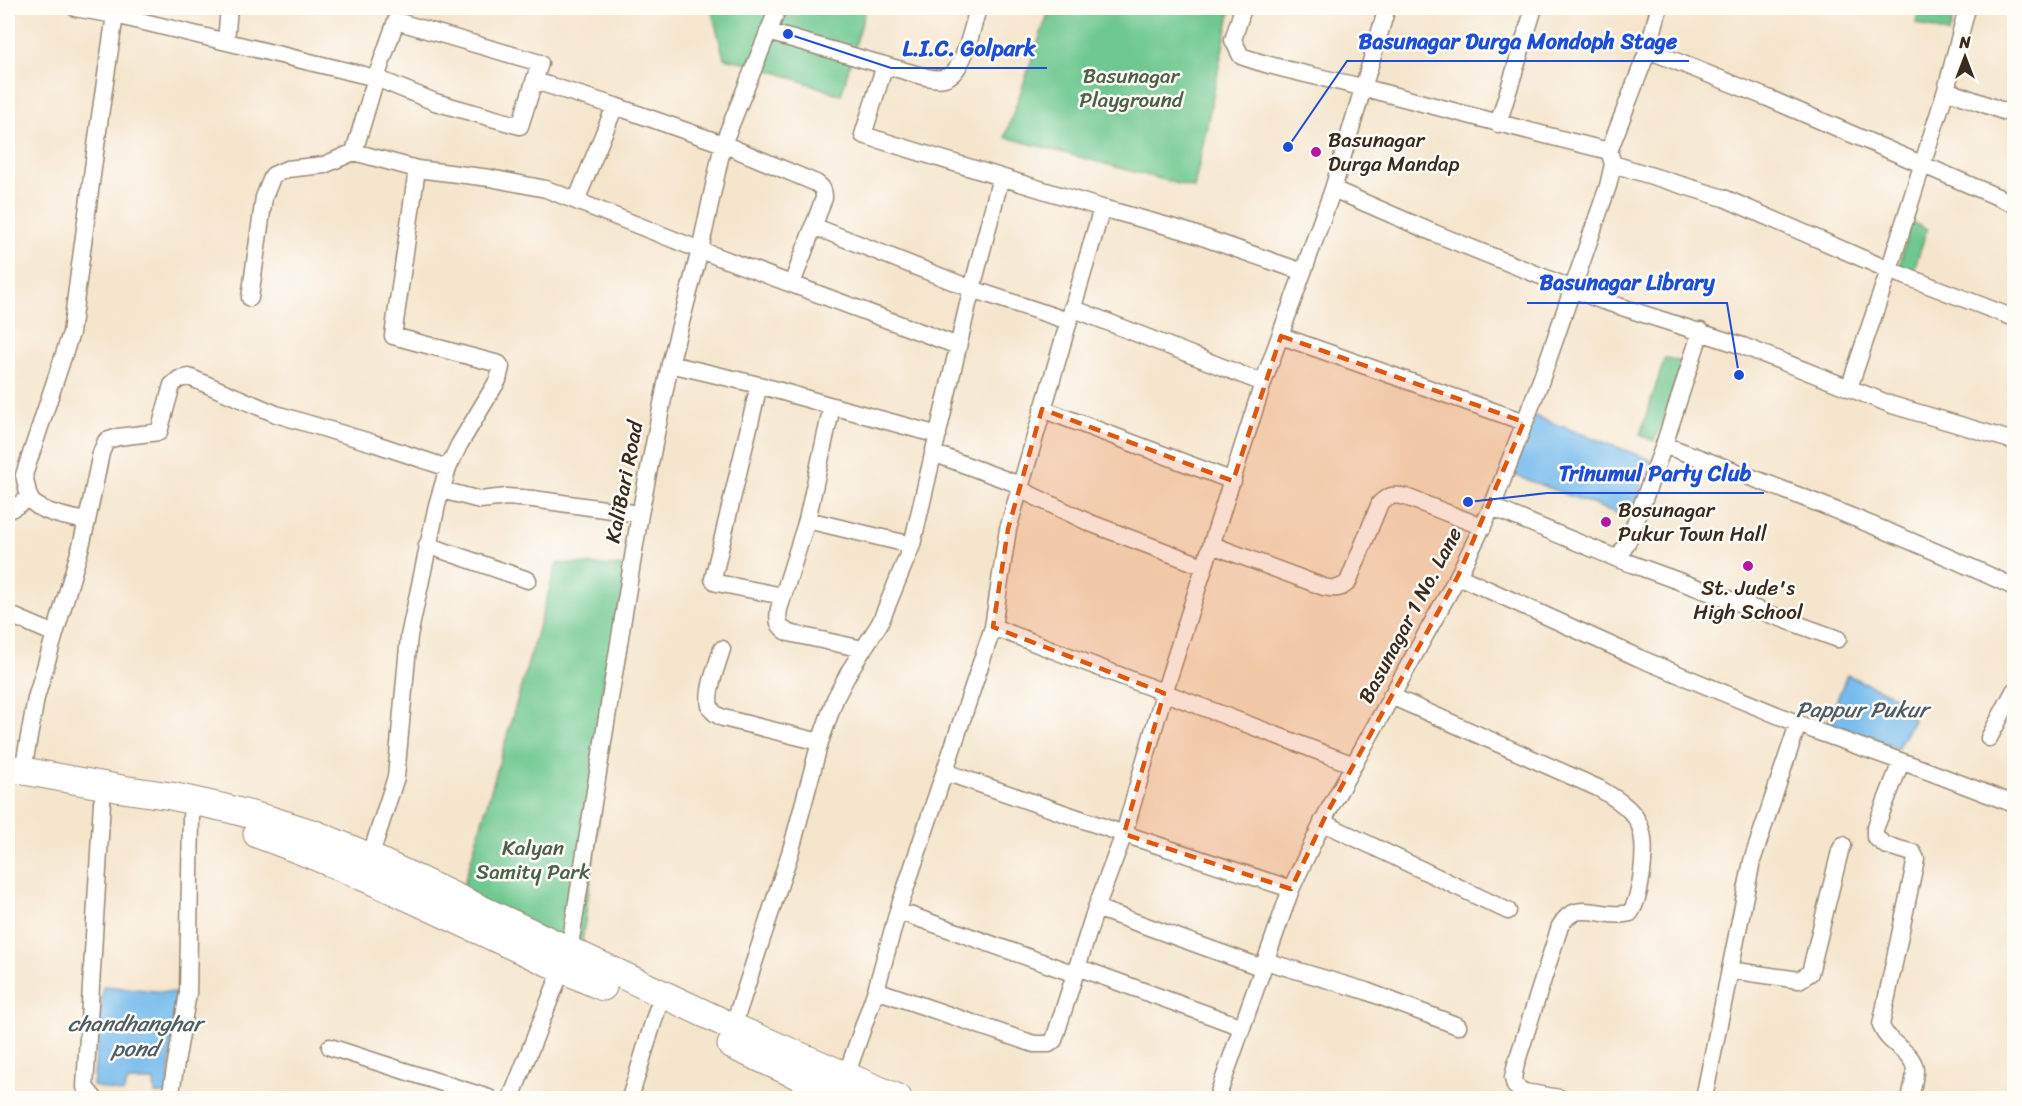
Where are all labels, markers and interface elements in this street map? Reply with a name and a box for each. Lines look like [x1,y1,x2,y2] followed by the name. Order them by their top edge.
[1347,21,1689,61] callout: Basunagar Durga Mondoph Stage
[1359,22,1678,61] text: Basunagar Durga Mondoph Stage
[1935,27,1995,87] north arrow
[891,28,1047,68] callout: L.I.C. Golpark
[1958,28,1971,57] text: N
[903,29,1037,68] text: L.I.C. Golpark
[1079,57,1185,119] park label: Basunagar Playground
[1328,121,1460,183] place label: Basunagar Durga Mandap
[1309,145,1323,159] marker: Basunagar Durga Mandap
[1527,263,1727,303] callout: Basunagar Library
[1539,263,1715,302] text: Basunagar Library
[594,416,655,546] street label: KaliBari Road
[1547,453,1764,493] callout: Trinumul Party Club
[1559,454,1752,493] text: Trinumul Party Club
[1618,491,1768,553] place label: Bosunagar Pukur Town Hall
[1599,515,1613,529] marker: Bosunagar Pukur Town Hall
[1347,520,1473,710] street label: Basunagar 1 No. Lane
[1741,559,1755,573] marker: St. Jude's High School
[1693,569,1804,631] place label: St. Jude's High School
[1796,690,1932,729] water label: Pappur Pukur
[476,829,590,891] park label: Kalyan Samity Park
[68,1004,206,1068] water label: chandhanghar pond

